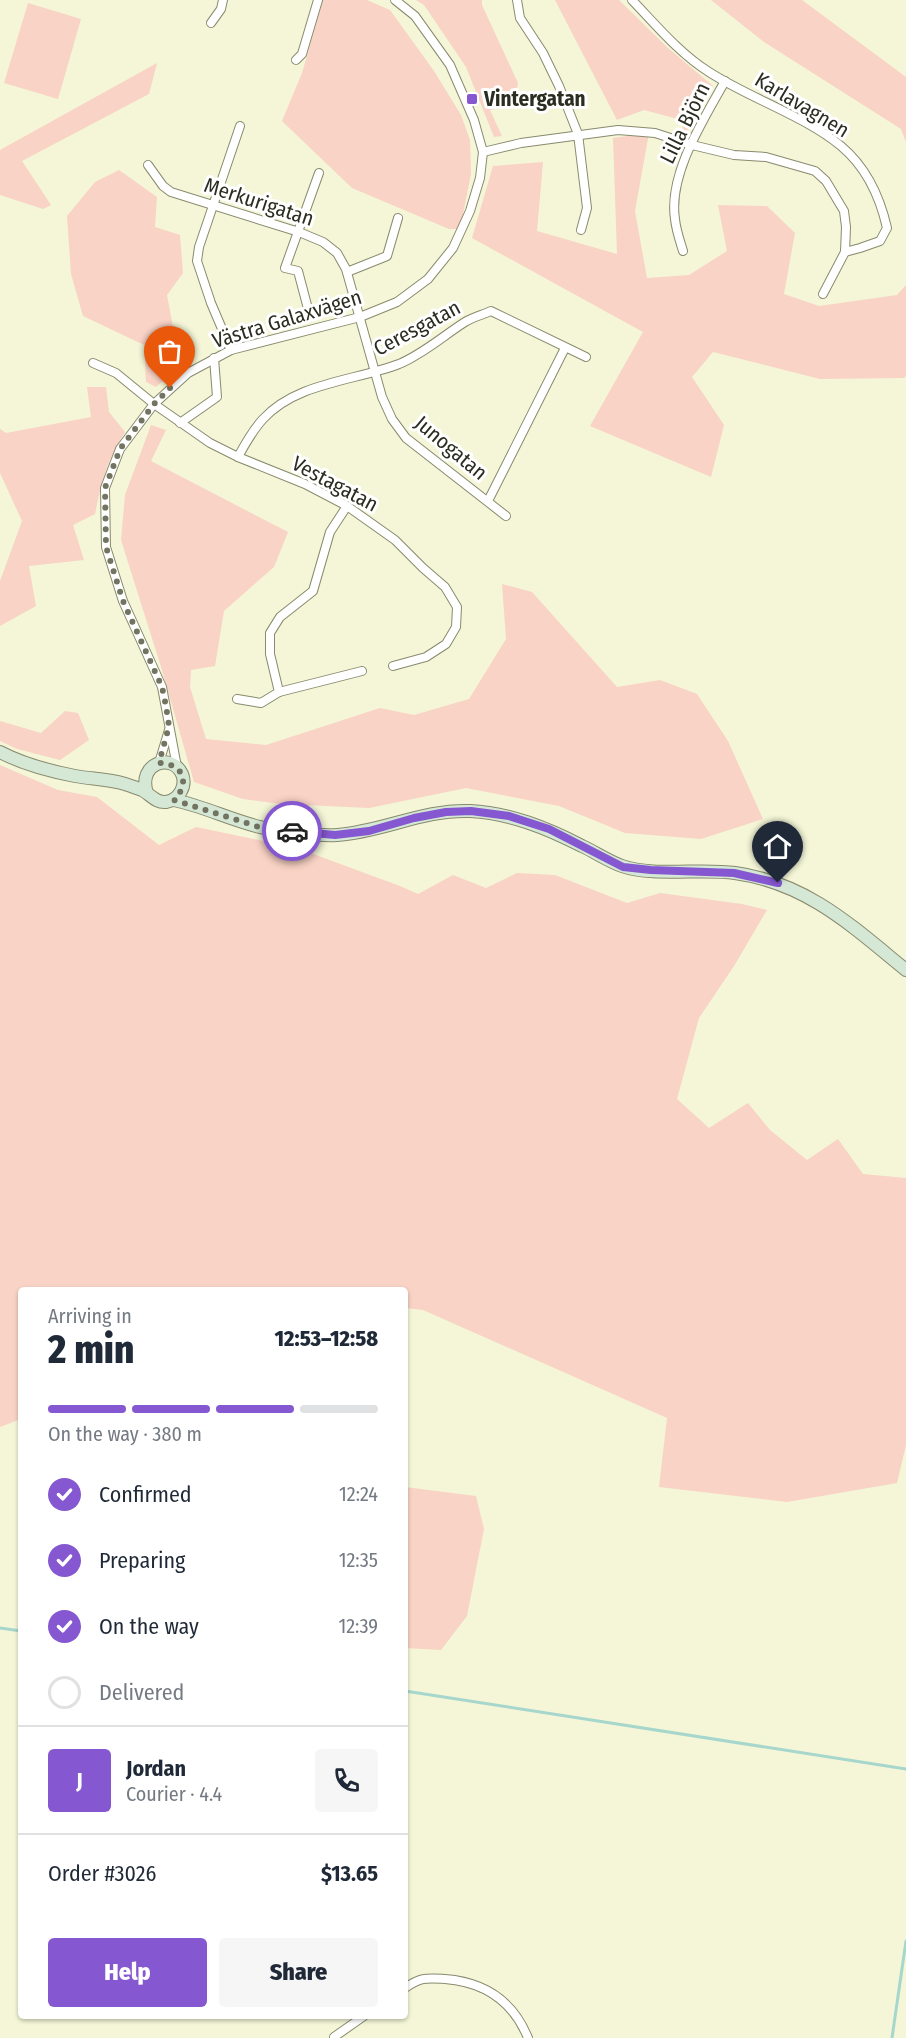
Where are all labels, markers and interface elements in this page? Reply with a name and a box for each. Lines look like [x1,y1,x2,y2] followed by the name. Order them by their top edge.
[750,67,854,143] street label: Karlavagnen
[654,78,716,168] street label: Lilla Björn
[483,86,586,112] place label: Vintergatan
[465,92,479,106] marker: Vintergatan
[201,172,317,232] street label: Merkurigatan
[209,284,365,354] street label: Västra Galaxvägen
[369,294,465,362] street label: Ceresgatan
[144,326,195,388] pin
[153,335,186,368] icon: bag
[409,410,493,486] street label: Junogatan
[287,450,383,518] street label: Vestagatan
[262,801,322,861] courier
[276,815,309,848] icon: car
[752,821,803,883] pin
[761,830,794,863] icon: home
[48,1304,132,1328] text: Arriving in
[275,1325,378,1352] text: 12:53–12:58
[48,1327,134,1373] text: 2 min
[48,1422,202,1446] text: On the way · 380 m
[48,1478,81,1511] icon: check
[99,1481,192,1508] text: Confirmed
[339,1482,378,1506] text: 12:24
[48,1544,81,1577] icon: check
[99,1547,185,1574] text: Preparing
[339,1548,378,1572] text: 12:35
[48,1610,81,1643] icon: check
[99,1613,199,1640] text: On the way
[338,1614,378,1638] text: 12:39
[99,1679,184,1706] text: Delivered
[315,1749,378,1812] button: phone
[126,1755,186,1782] text: Jordan
[76,1767,83,1794] text: J
[126,1782,222,1806] text: Courier · 4.4
[48,1860,156,1887] text: Order #3026
[321,1860,378,1887] text: $13.65
[48,1938,207,2007] button: Help
[219,1938,378,2007] button: Share

